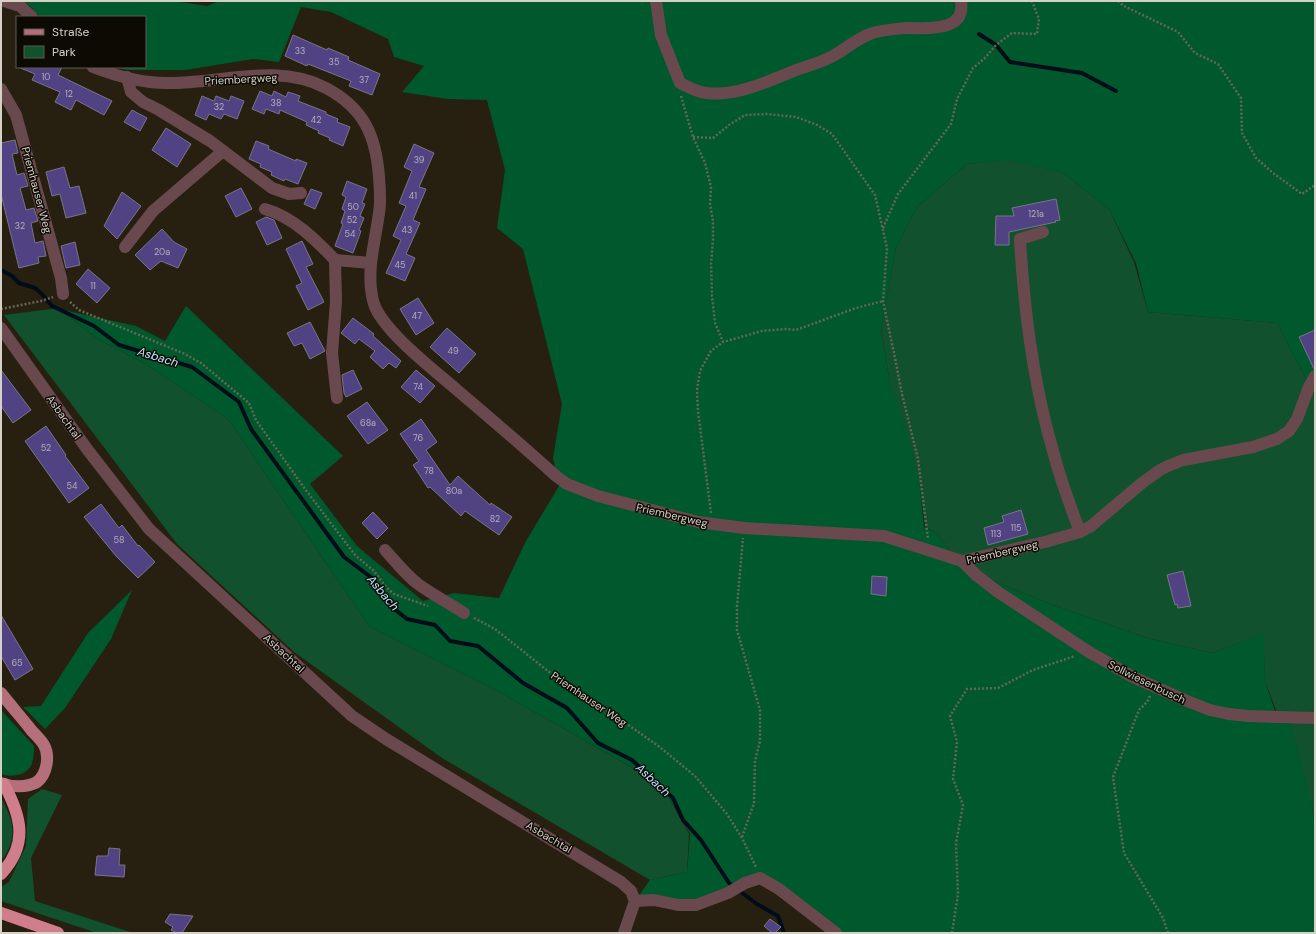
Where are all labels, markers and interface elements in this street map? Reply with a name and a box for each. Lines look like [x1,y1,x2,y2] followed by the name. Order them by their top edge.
[16,16,146,68] legend
[52,24,89,40] text: Straße
[52,44,76,60] text: Park
[295,45,305,57] house number: 33
[329,56,339,68] house number: 35
[204,70,278,88] street label: Priembergweg
[42,71,50,83] house number: 10
[359,74,369,86] house number: 37
[65,88,73,100] house number: 12
[271,97,281,109] house number: 38
[214,101,224,113] house number: 32
[311,114,321,126] house number: 42
[19,145,55,235] street label: Priemhauser Weg
[414,154,425,166] house number: 39
[409,190,417,202] house number: 41
[347,201,359,213] house number: 50
[1028,208,1044,220] house number: 121a
[347,214,357,226] house number: 52
[15,220,25,232] house number: 32
[402,224,412,236] house number: 43
[345,228,356,240] house number: 54
[154,246,170,258] house number: 20a
[395,259,405,271] house number: 45
[90,280,96,292] house number: 11
[412,310,422,322] house number: 47
[135,343,180,371] water label: Asbach
[447,345,459,357] house number: 49
[413,381,423,393] house number: 74
[44,392,84,442] street label: Asbachtal
[360,417,376,429] house number: 68a
[413,432,423,444] house number: 76
[41,442,51,454] house number: 52
[424,465,434,477] house number: 78
[67,480,78,492] house number: 54
[446,485,462,497] house number: 80a
[635,500,709,530] street label: Priembergweg
[490,513,500,525] house number: 82
[1010,522,1022,534] house number: 115
[991,528,1001,540] house number: 113
[114,534,124,546] house number: 58
[965,537,1039,567] street label: Priembergweg
[363,571,403,614] water label: Asbach
[261,630,307,676] street label: Asbachtal
[12,657,22,669] house number: 65
[1106,657,1188,707] street label: Sollwiesenbusch
[548,668,630,730] street label: Priemhauser Weg
[632,759,674,800] water label: Asbach
[524,818,574,856] street label: Asbachtal

